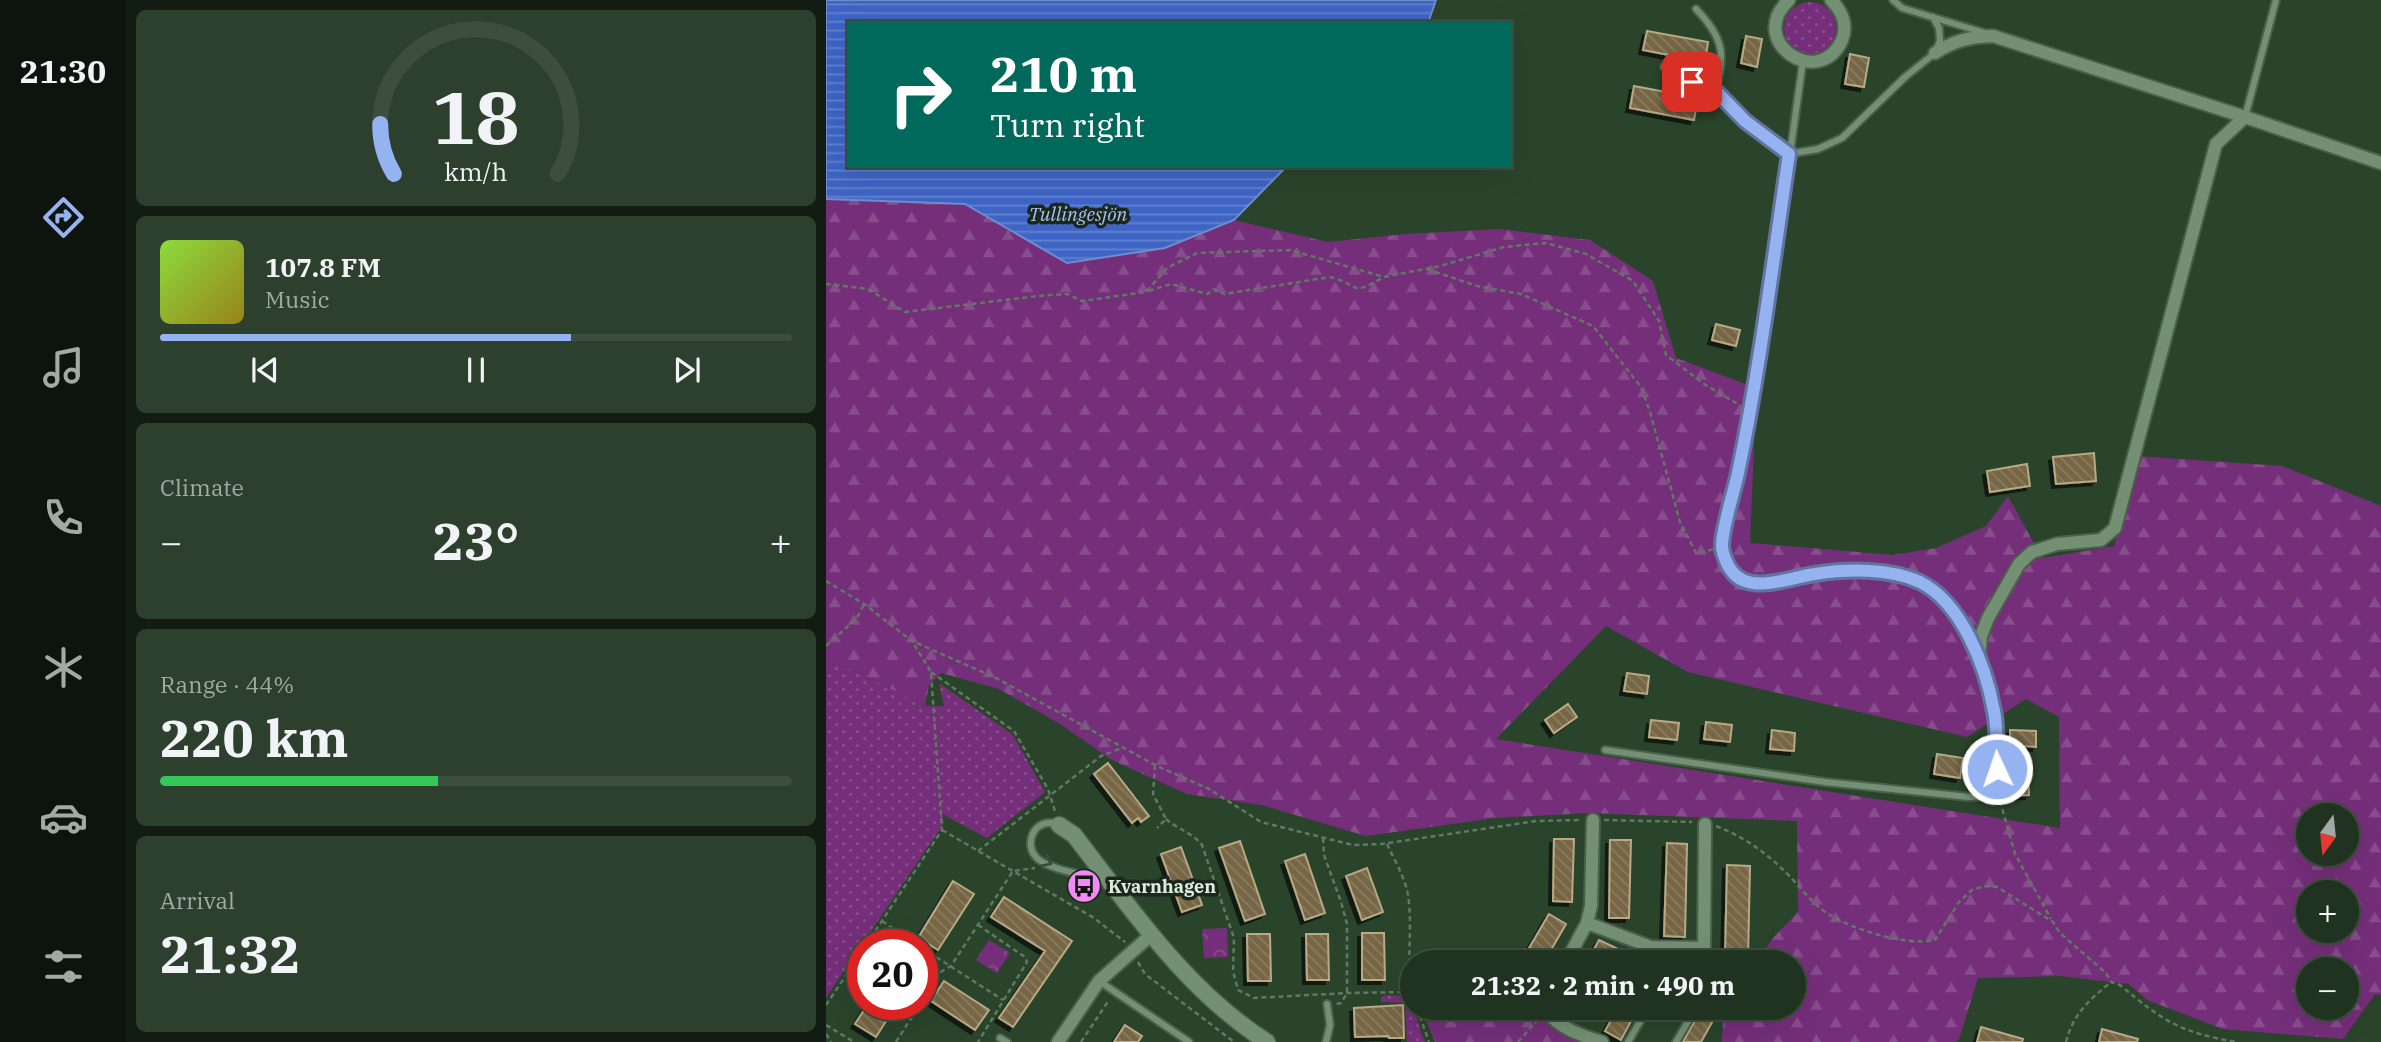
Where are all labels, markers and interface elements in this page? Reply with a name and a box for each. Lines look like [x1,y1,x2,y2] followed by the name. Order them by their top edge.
[990,42,1137,105] text: 210 m
[875,49,966,140] icon: right
[20,50,106,92] text: 21:30
[1662,52,1722,112] pin
[1673,63,1711,101] icon: arrive
[432,70,520,165] text: 18
[990,104,1145,146] text: Turn right
[444,155,508,188] text: km/h
[39,193,88,242] icon: directions
[1029,202,1128,226] water label: Tullingesjön
[265,250,381,284] text: 107.8 FM
[265,284,330,314] text: Music
[39,343,88,392] icon: music
[246,351,284,389] icon: previous
[457,351,495,389] icon: pause
[668,351,706,389] icon: next
[160,472,244,502] text: Climate
[39,493,88,542] icon: phone
[433,507,519,574] text: 23°
[160,517,183,566] text: −
[769,517,792,566] text: +
[39,643,88,692] icon: climate
[160,669,294,699] text: Range · 44%
[160,704,349,771] text: 220 km
[1960,732,2034,806] position arrow
[39,793,88,842] icon: car
[2296,803,2359,866] north arrow
[2296,803,2359,1020] map controls
[1039,853,1052,867] one-way arrow
[1065,867,1103,905] bus stop icon: Kvarnhagen
[1108,875,1216,898] place label: Kvarnhagen
[2296,880,2359,943] button: +
[160,885,235,915] text: Arrival
[160,920,301,987] text: 21:32
[847,929,938,1020] speed limit sign: 20
[39,942,88,991] icon: filters
[2296,957,2359,1020] button: −
[1471,968,1735,1002] text: 21:32 · 2 min · 490 m

